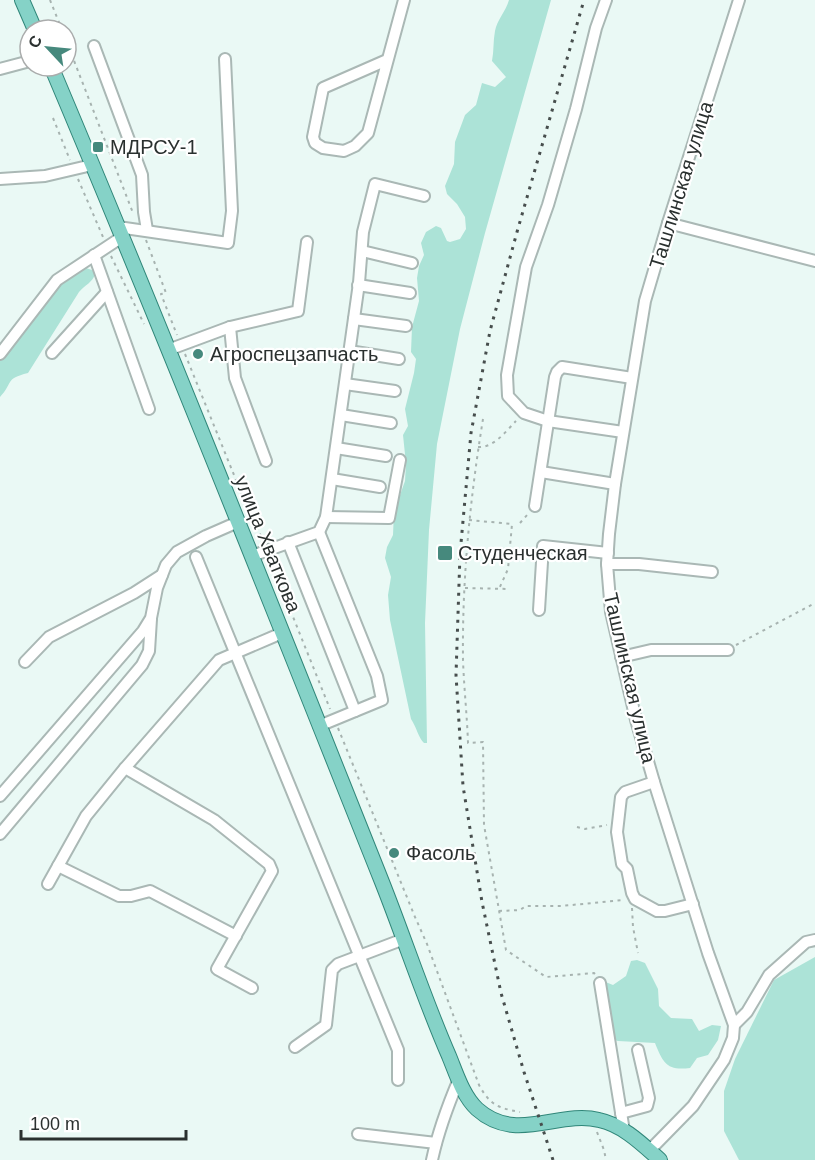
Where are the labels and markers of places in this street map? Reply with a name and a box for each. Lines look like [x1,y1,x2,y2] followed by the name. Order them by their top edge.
[110,136,198,158] place label: МДРСУ-1
[91,140,105,154] marker: МДРСУ-1
[210,343,378,365] place label: Агроспецзапчасть
[191,347,205,361] marker: Агроспецзапчасть
[458,542,588,564] place label: Студенческая
[436,544,454,562] marker: Студенческая
[406,842,475,864] place label: Фасоль
[387,846,401,860] marker: Фасоль

